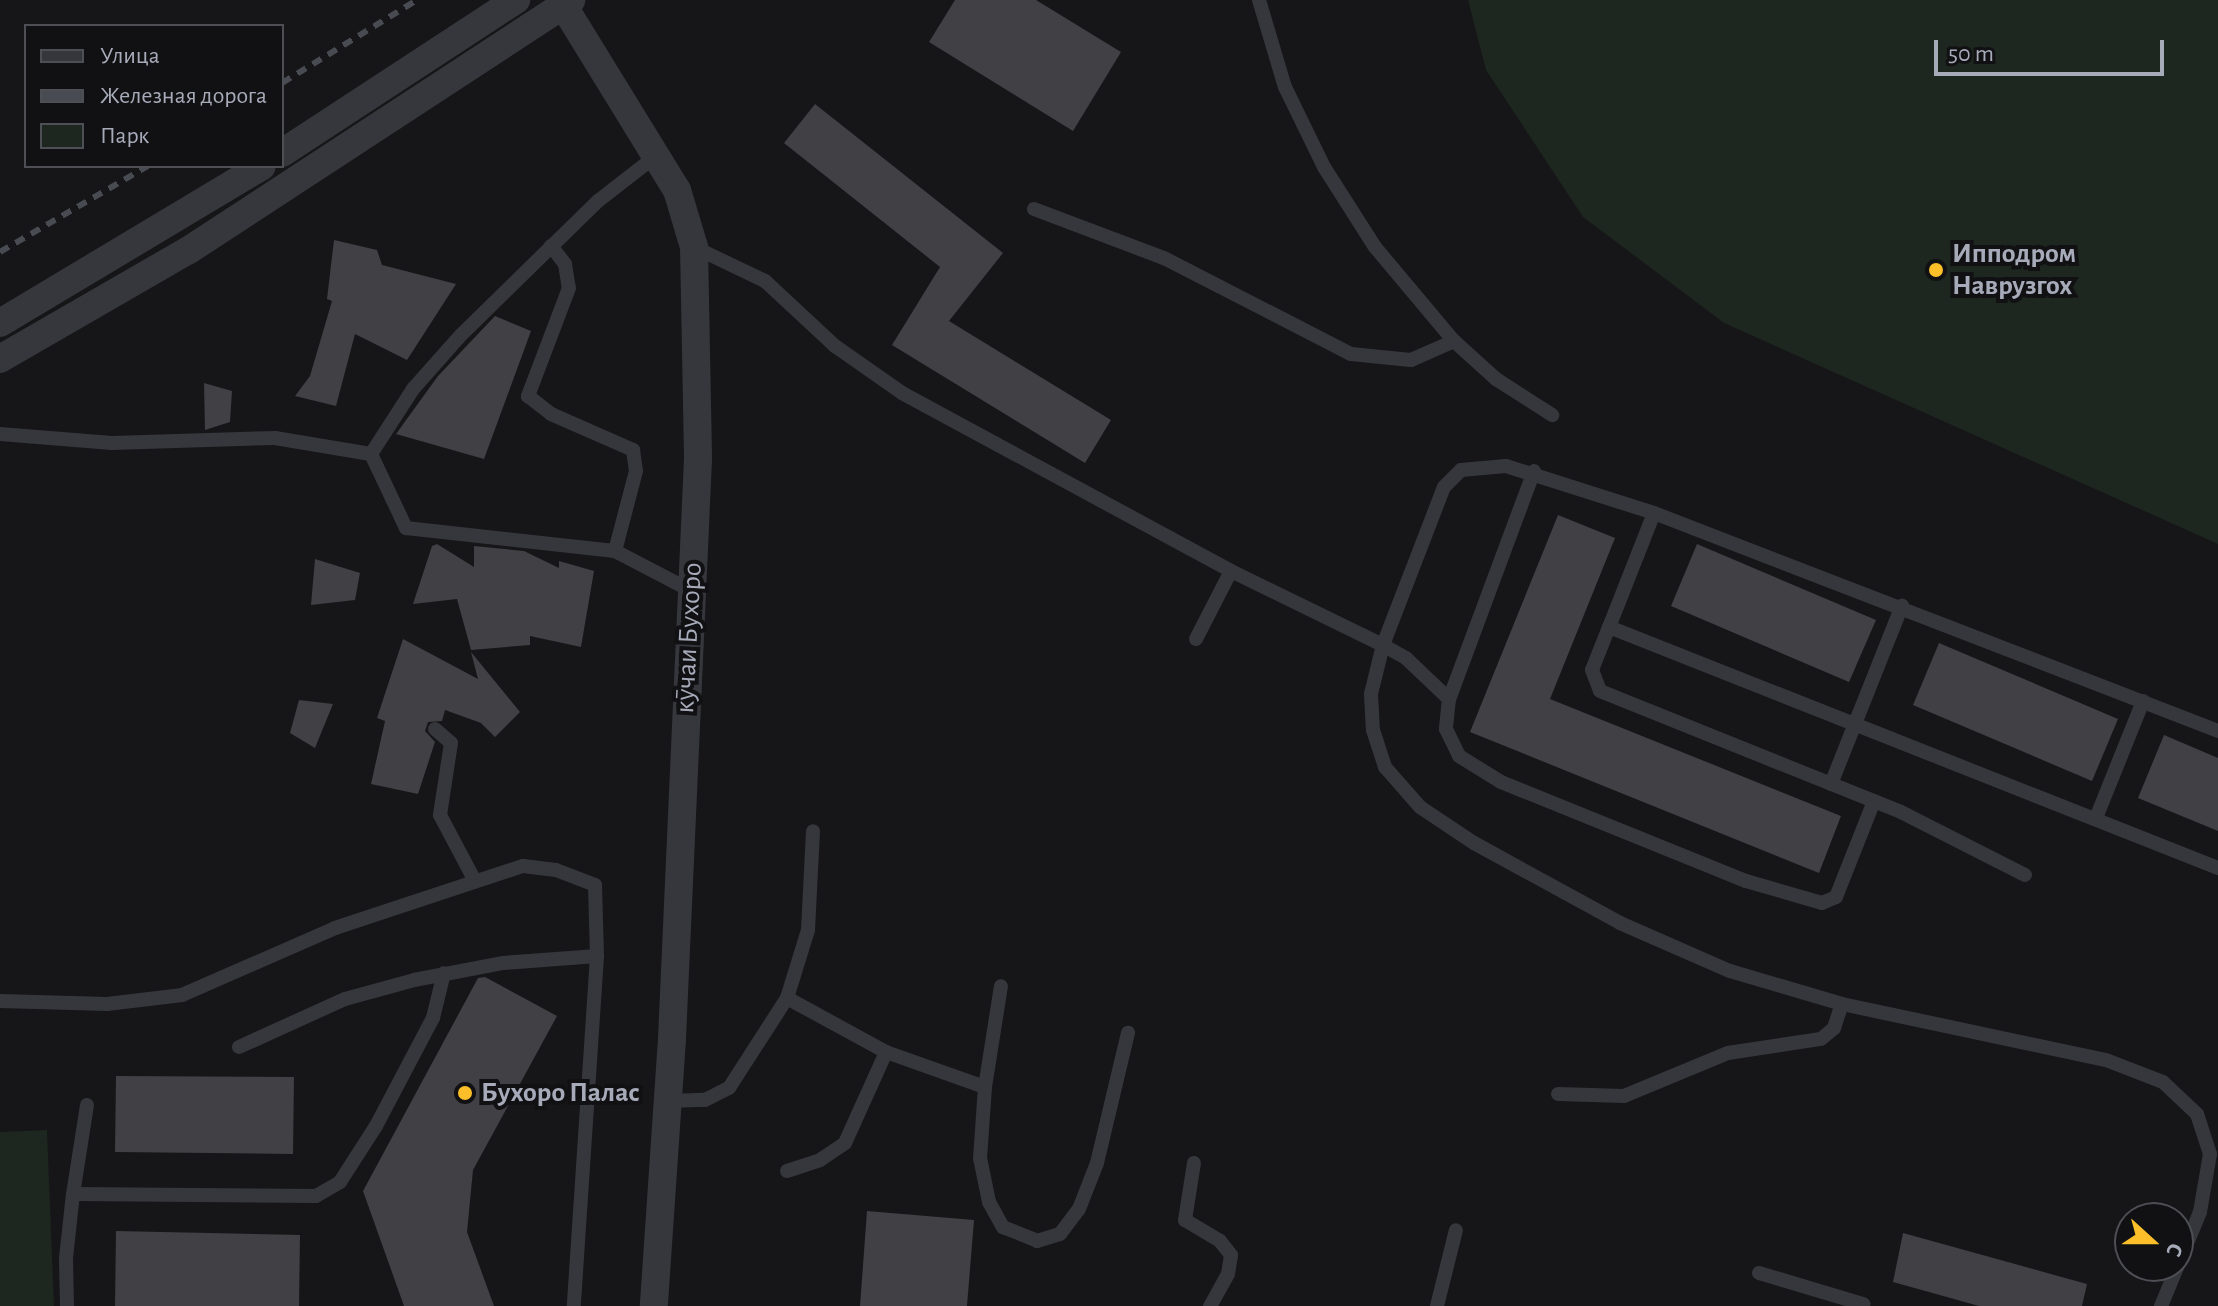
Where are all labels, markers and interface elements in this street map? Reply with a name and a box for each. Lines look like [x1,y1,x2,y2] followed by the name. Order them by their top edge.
[24,24,284,168] legend
[1938,24,2168,74] scale bar
[1948,42,1994,66] text: 50 m
[100,44,160,68] text: Улица
[100,84,267,108] text: Железная дорога
[100,124,149,148] text: Парк
[1952,237,2076,303] place label: Ипподром Наврузгох
[1927,261,1945,279] marker: Ипподром Наврузгох
[668,562,710,714] street label: кӯчаи Бухоро
[481,1076,640,1110] place label: Бухоро Палас
[456,1084,474,1102] marker: Бухоро Палас
[2114,1202,2194,1282] north arrow
[2162,1240,2187,1260] text: С

